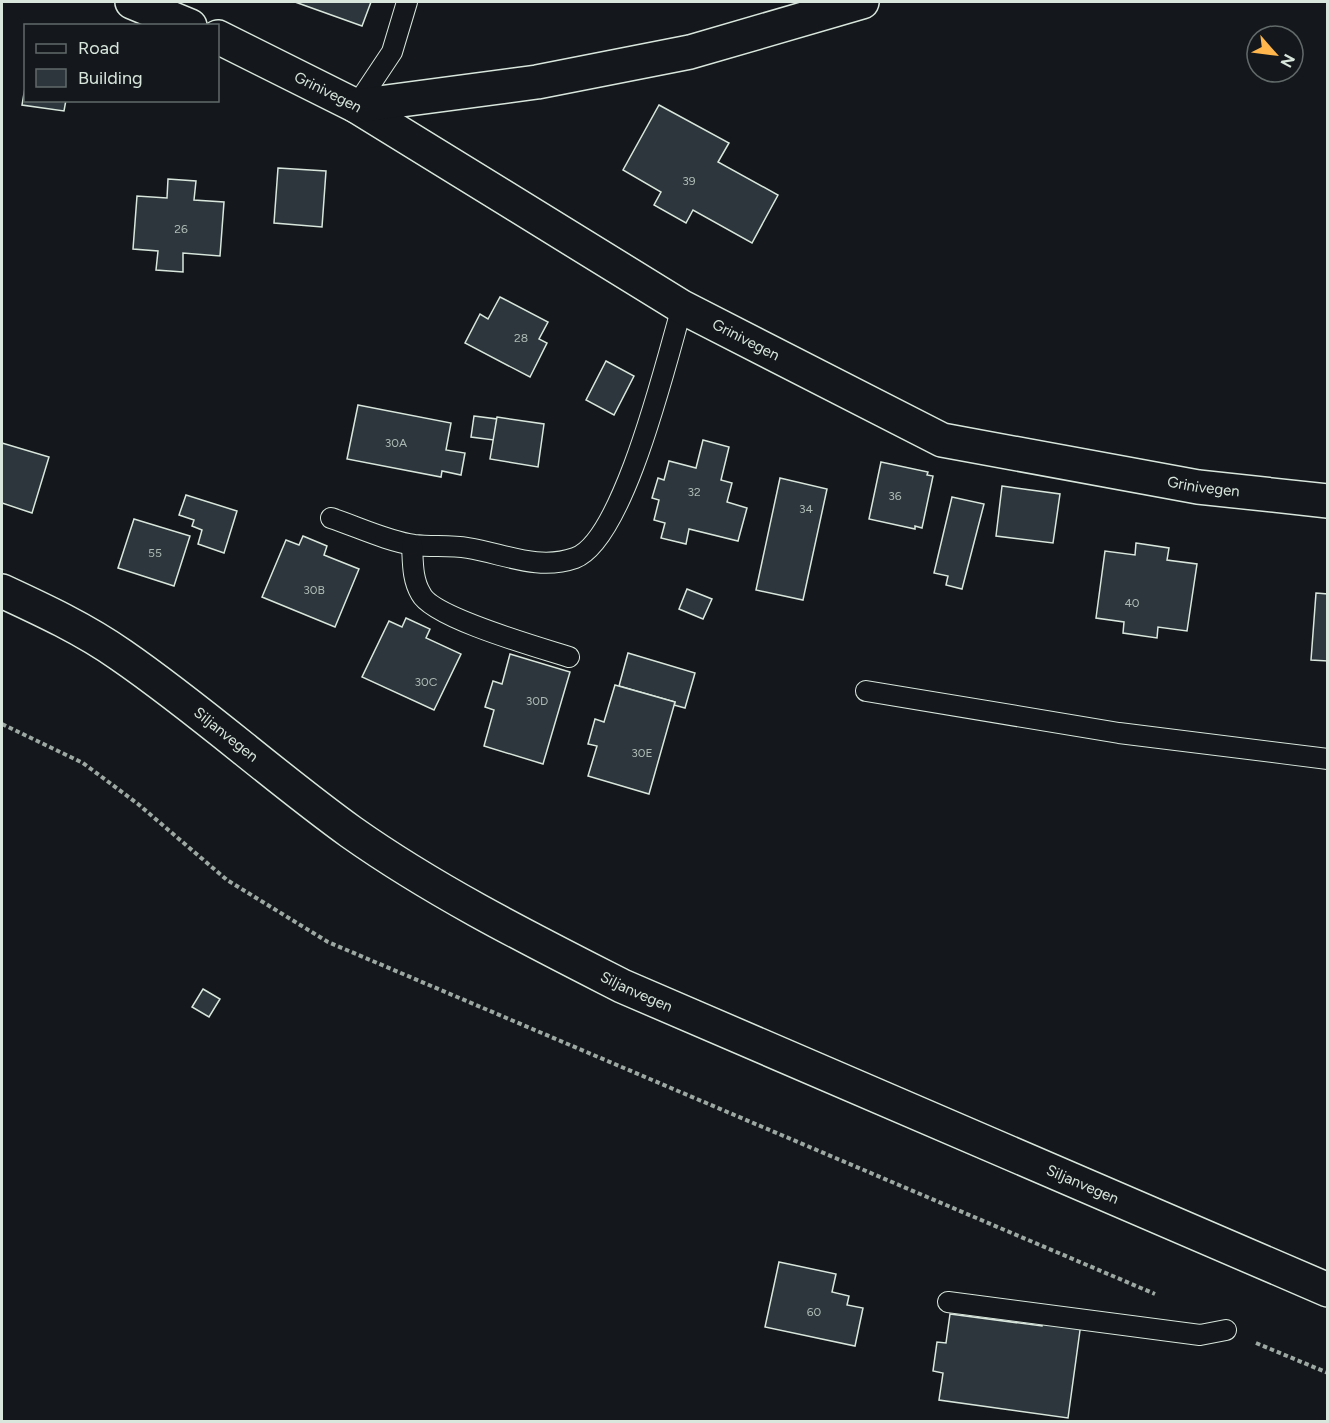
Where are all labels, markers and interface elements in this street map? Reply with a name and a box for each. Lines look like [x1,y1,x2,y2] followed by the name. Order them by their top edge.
[24,24,219,102] legend
[1245,24,1305,84] north arrow
[78,37,119,59] text: Road
[1277,51,1299,71] text: N
[78,67,143,89] text: Building
[291,68,365,116] street label: Grinivegen
[682,174,696,188] house number: 39
[174,222,188,236] house number: 26
[709,315,782,364] street label: Grinivegen
[514,331,528,345] house number: 28
[385,436,407,450] house number: 30A
[1166,473,1241,500] street label: Grinivegen
[687,485,701,499] house number: 32
[888,489,902,503] house number: 36
[799,502,814,516] house number: 34
[148,546,162,560] house number: 55
[303,583,325,597] house number: 30B
[1124,596,1140,610] house number: 40
[415,675,438,689] house number: 30C
[526,694,548,708] house number: 30D
[190,703,262,766] street label: Siljanvegen
[631,746,653,760] house number: 30E
[597,967,675,1016] street label: Siljanvegen
[1044,1161,1122,1208] street label: Siljanvegen
[807,1305,822,1319] house number: 60

